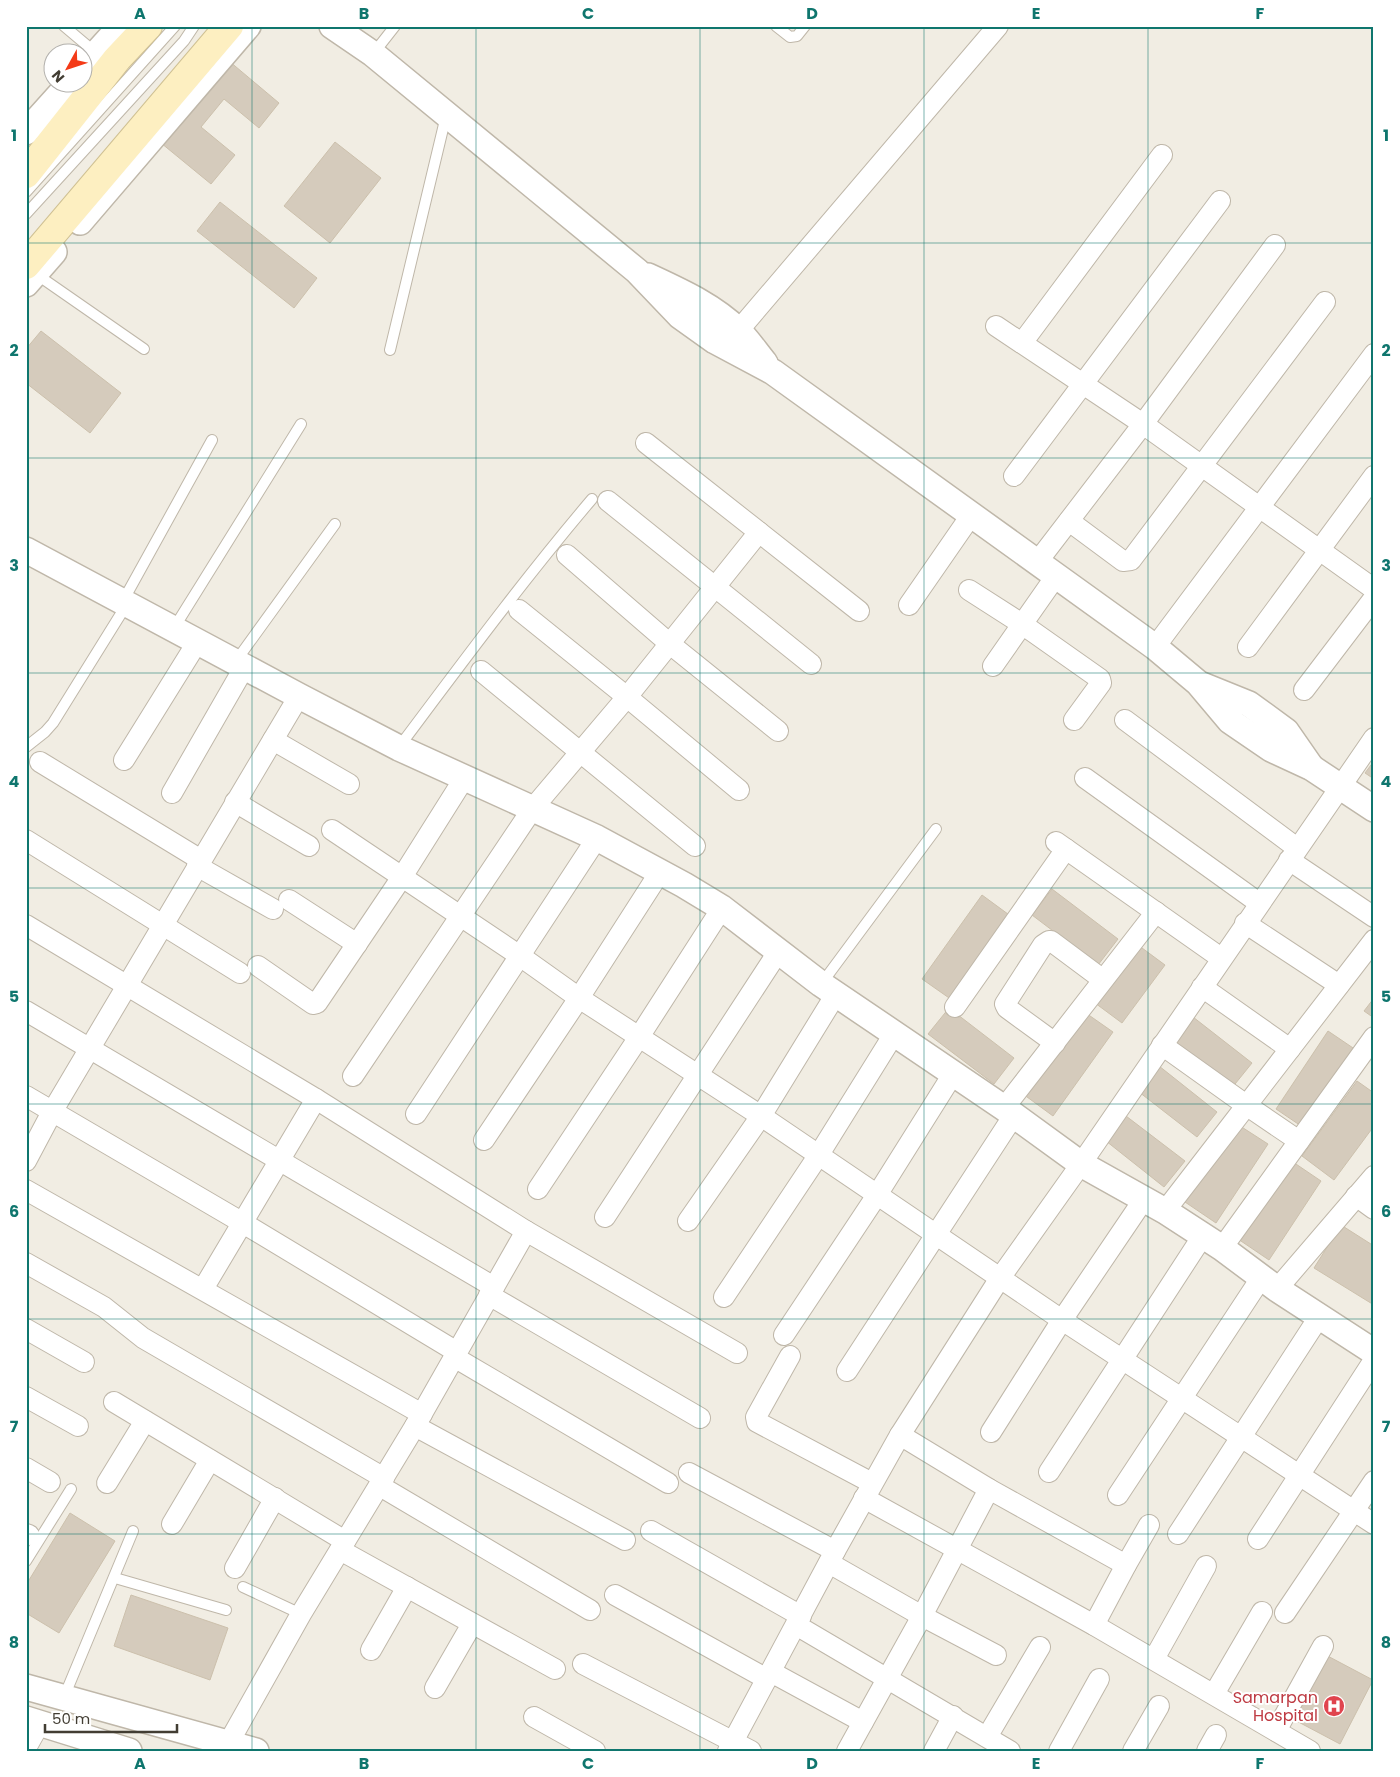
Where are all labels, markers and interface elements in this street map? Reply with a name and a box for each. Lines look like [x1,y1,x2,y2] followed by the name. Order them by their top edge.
[134,2,146,25] text: A
[359,2,369,25] text: B
[582,2,594,25] text: C
[806,2,818,25] text: D
[1032,2,1040,25] text: E
[1256,2,1265,25] text: F
[42,42,92,92] north arrow
[47,66,69,87] text: N
[11,124,17,147] text: 1
[1383,124,1389,147] text: 1
[9,339,19,362] text: 2
[1381,339,1391,362] text: 2
[9,554,19,577] text: 3
[1381,554,1391,577] text: 3
[9,770,20,793] text: 4
[1381,770,1392,793] text: 4
[9,985,19,1008] text: 5
[1381,985,1391,1008] text: 5
[9,1200,19,1223] text: 6
[1381,1200,1391,1223] text: 6
[10,1415,19,1438] text: 7
[1382,1415,1391,1438] text: 7
[9,1631,19,1654] text: 8
[1381,1631,1391,1654] text: 8
[1233,1686,1318,1727] place label: Samarpan Hospital
[1322,1694,1346,1718] hospital icon: Samarpan Hospital
[45,1702,178,1734] scale bar
[52,1708,90,1729] text: 50 m
[134,1752,146,1775] text: A
[359,1752,369,1775] text: B
[582,1752,594,1775] text: C
[806,1752,818,1775] text: D
[1032,1752,1040,1775] text: E
[1256,1752,1265,1775] text: F

